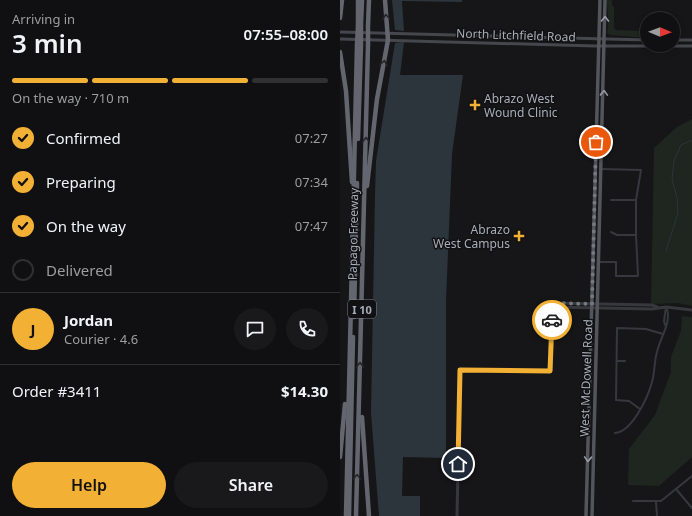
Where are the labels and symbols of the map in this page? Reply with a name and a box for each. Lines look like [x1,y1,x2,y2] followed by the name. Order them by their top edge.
[640,12,680,52] north arrow
[382,14,391,20] one-way arrow
[601,16,609,22] one-way arrow
[456,24,576,46] street label: North Litchfield Road
[379,60,387,66] one-way arrow
[484,90,558,121] place label: Abrazo West Wound Clinic
[599,90,608,96] one-way arrow
[469,99,481,111] marker: Abrazo West Wound Clinic
[579,125,613,159] pin
[362,137,370,143] one-way arrow
[344,187,362,280] street label: Papago Freeway
[433,221,510,252] place label: Abrazo West Campus
[513,230,525,242] marker: Abrazo West Campus
[348,300,376,318] road number: I 10
[532,300,572,340] courier
[575,319,597,437] street label: West McDowell Road
[356,362,364,368] one-way arrow
[441,447,475,481] pin
[583,456,592,462] one-way arrow
[353,474,362,480] one-way arrow

